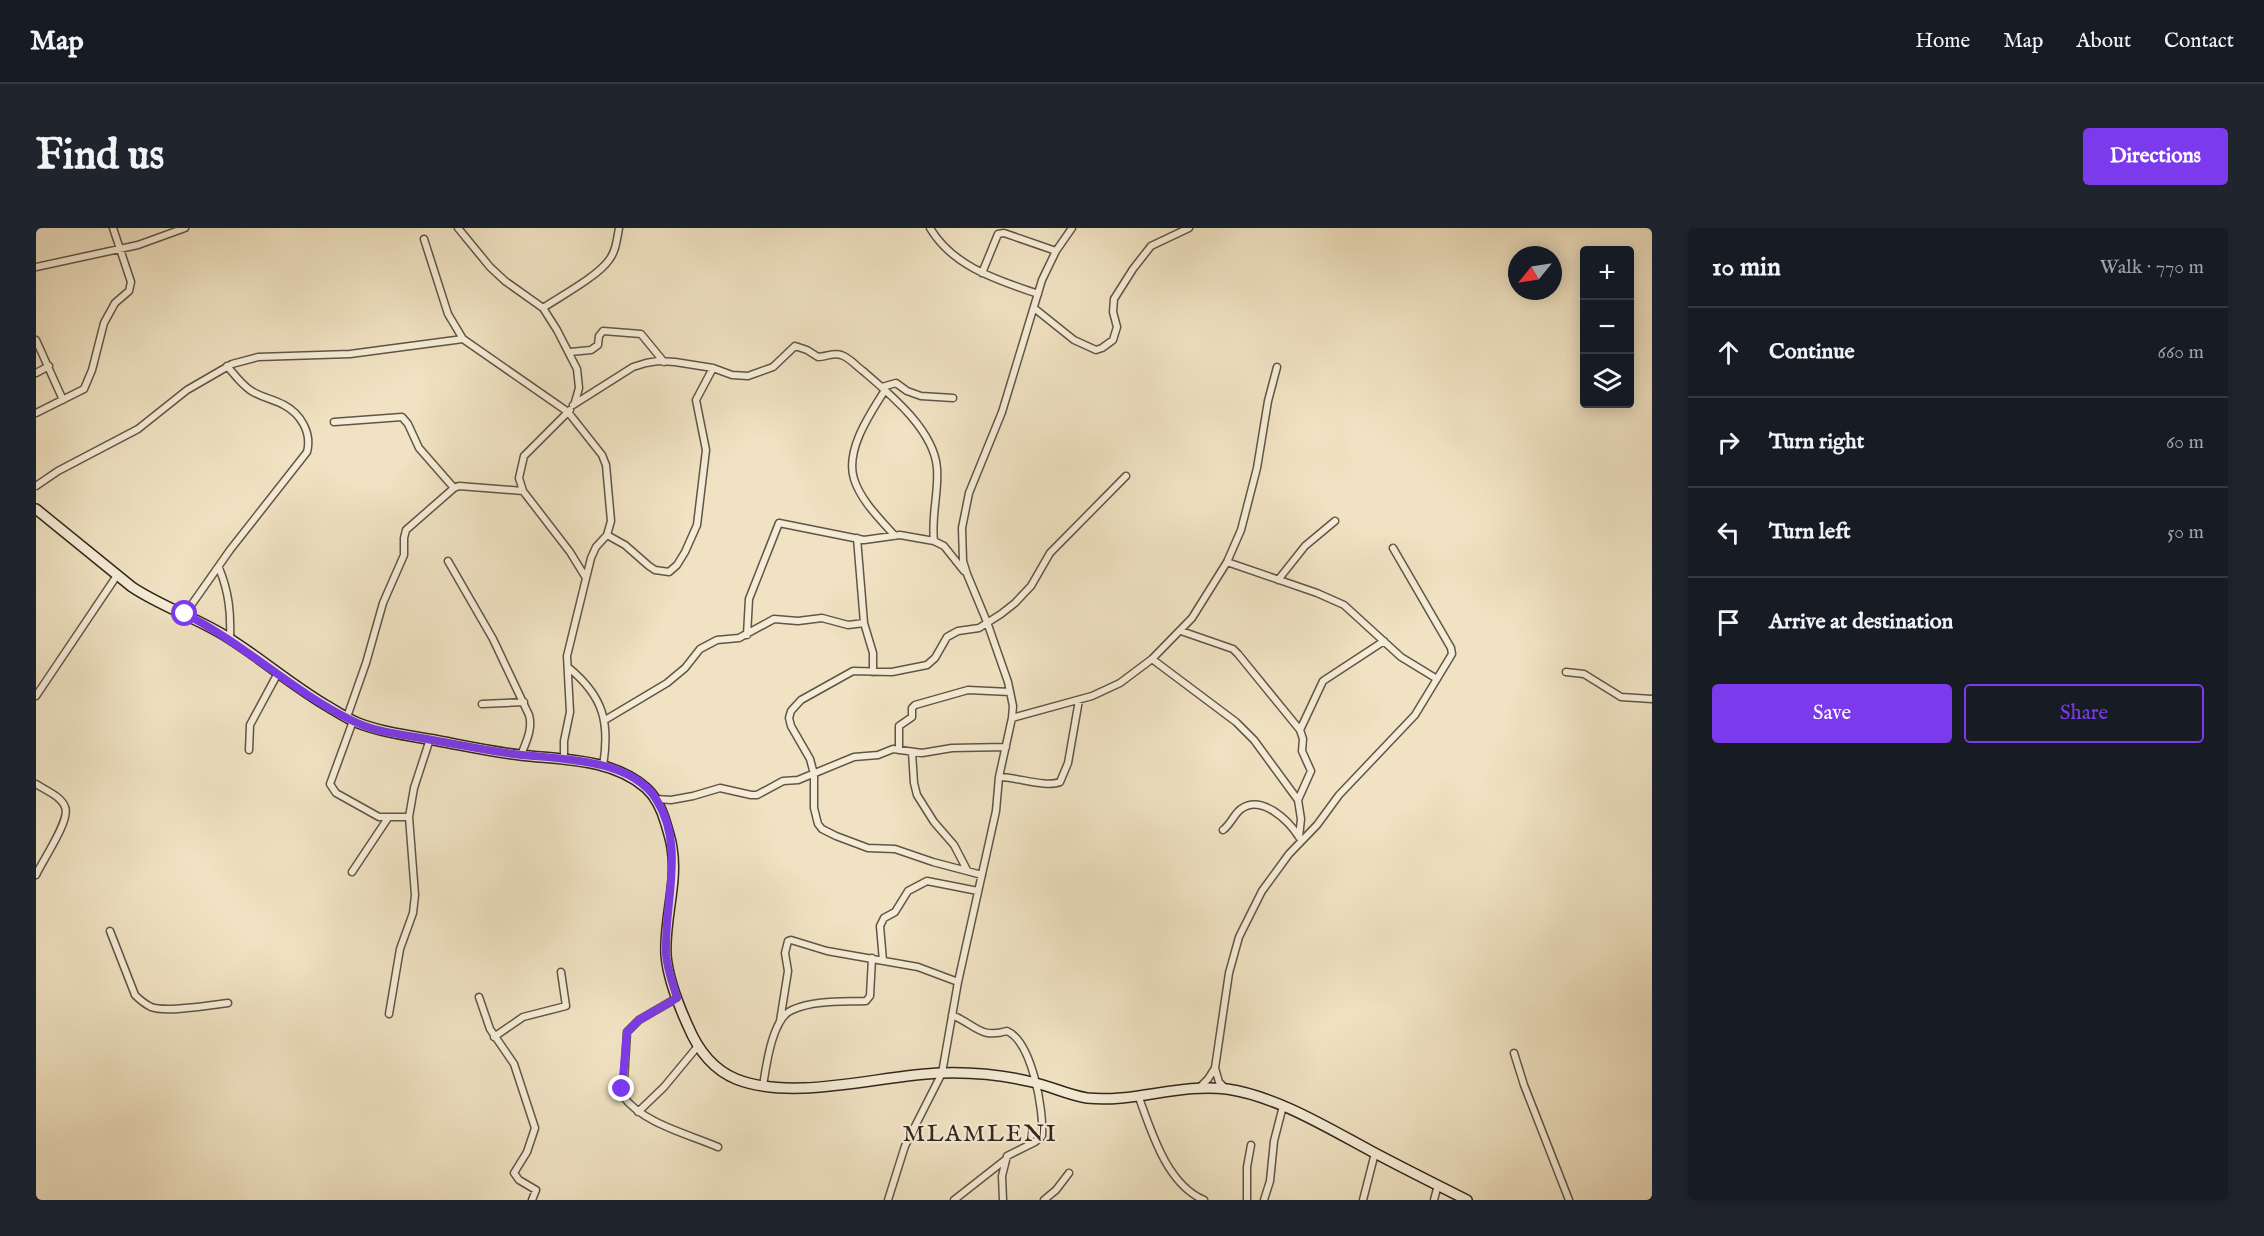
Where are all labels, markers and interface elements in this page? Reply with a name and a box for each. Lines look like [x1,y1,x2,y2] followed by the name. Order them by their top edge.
[30,24,84,59] text: Map
[1915,28,1970,55] text: Home
[2003,28,2043,55] text: Map
[2076,28,2131,55] text: About
[2164,28,2234,55] text: Contact
[2083,128,2228,185] button: Directions
[36,130,164,183] text: Find us
[1508,246,1562,300] north arrow
[1580,246,1634,408] map controls
[1580,246,1634,300] button: +
[1712,251,1781,284] text: 10 min
[2100,255,2204,280] text: Walk · 770 m
[1580,300,1634,354] button: −
[1712,336,1745,369] icon: ahead
[1769,338,1855,366] text: Continue
[2157,340,2204,365] text: 660 m
[1580,354,1634,408] button: layers
[1712,426,1745,459] icon: right
[1769,428,1864,456] text: Turn right
[2166,430,2204,455] text: 60 m
[1712,516,1745,549] icon: left
[1769,518,1851,546] text: Turn left
[2167,520,2204,545] text: 50 m
[171,600,197,626] route start
[1712,606,1745,639] icon: arrive
[1769,608,1953,636] text: Arrive at destination
[1712,684,1952,743] button: Save
[1964,684,2204,743] button: Share
[608,1075,634,1101] route end
[902,1119,1058,1150] district label: MLAMLENI

